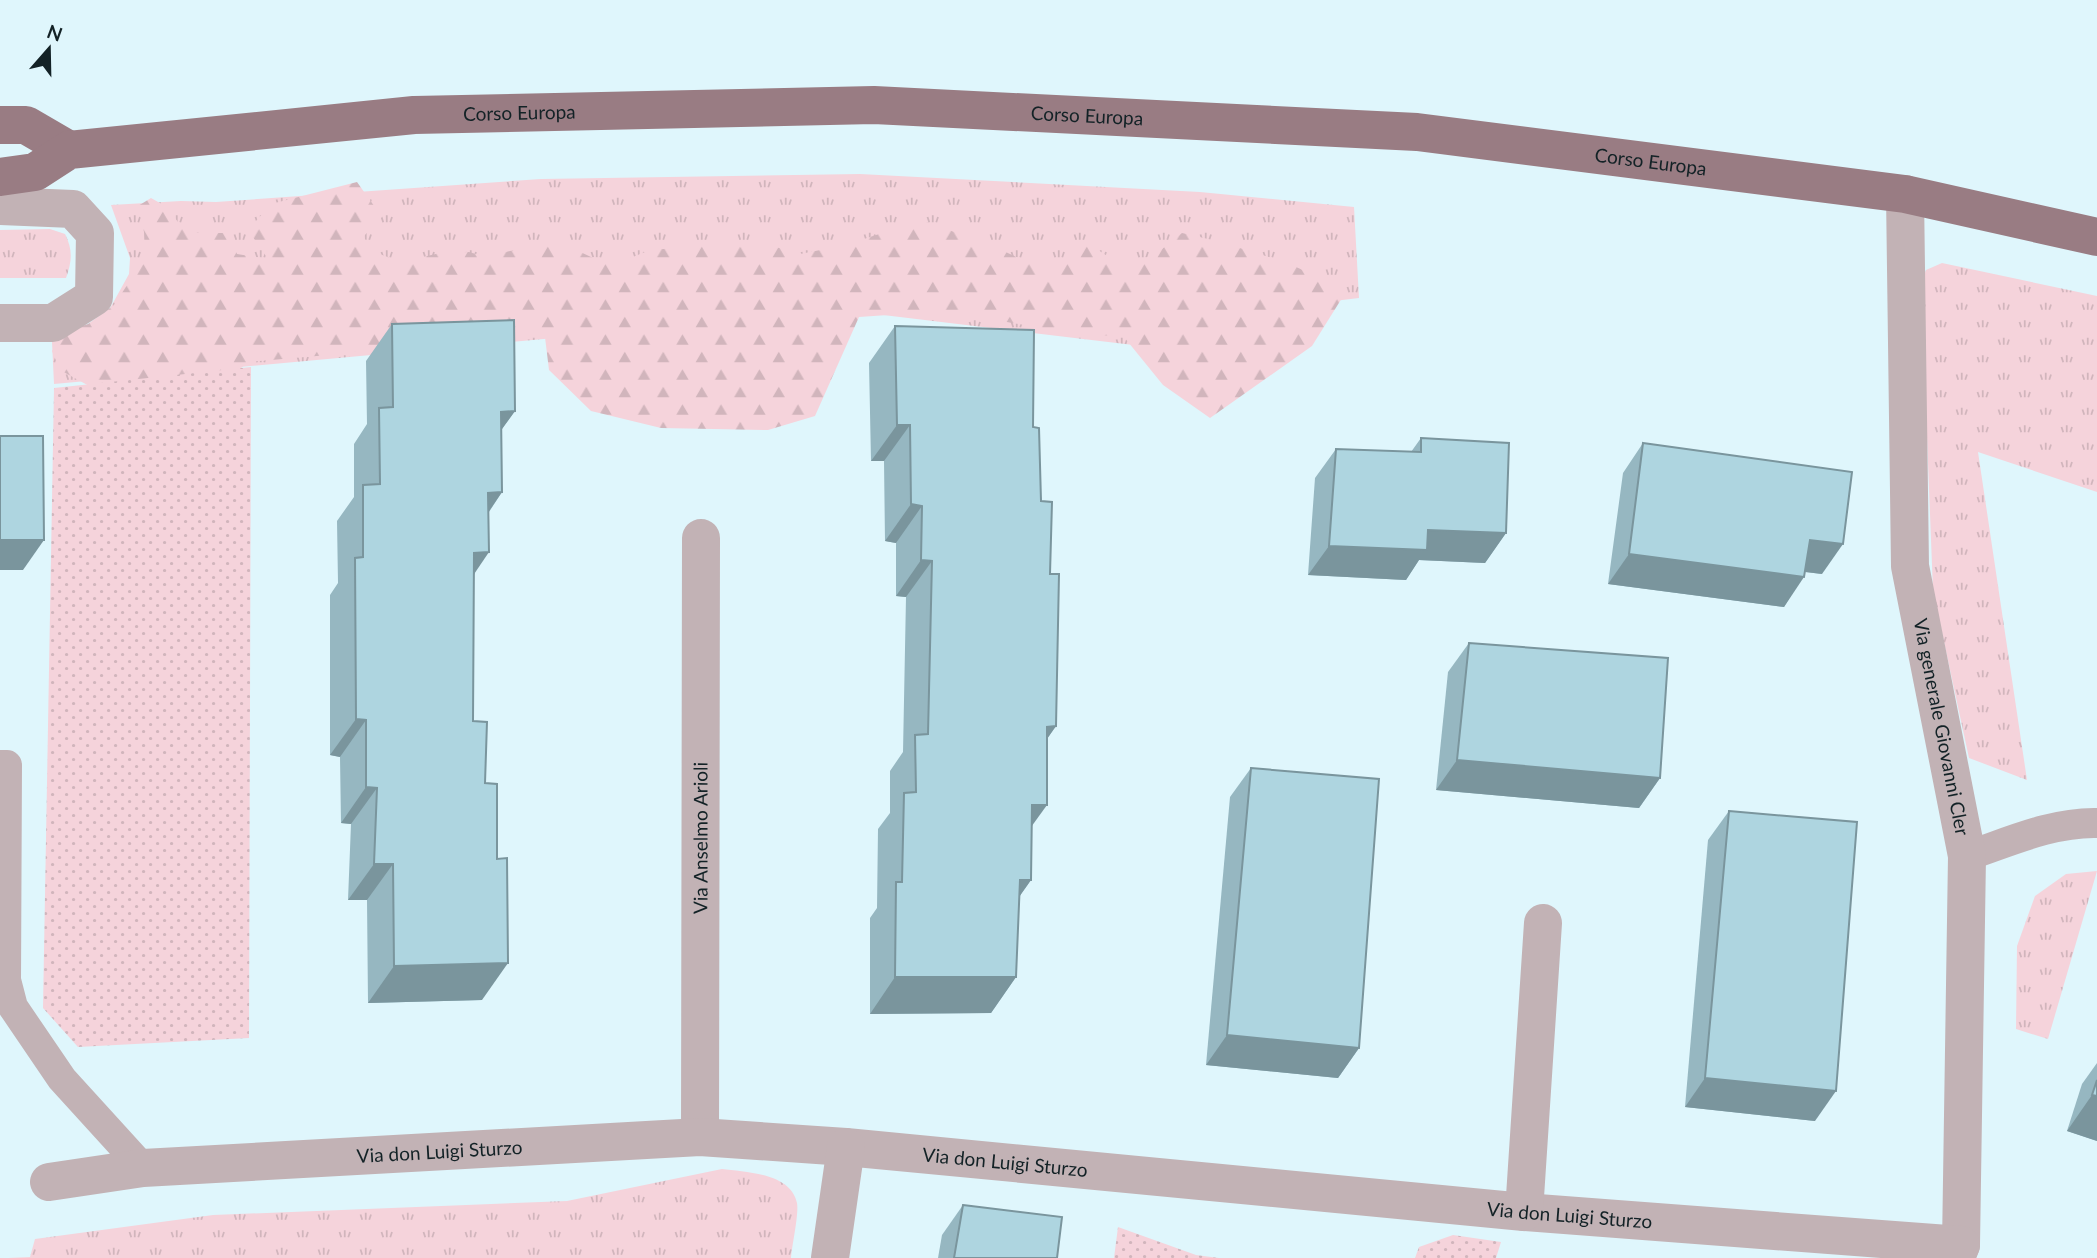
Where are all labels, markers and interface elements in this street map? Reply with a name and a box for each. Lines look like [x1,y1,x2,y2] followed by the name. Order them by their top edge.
[14,14,84,84] north arrow
[44,19,66,46] text: N
[463,99,576,125] street label: Corso Europa
[1030,101,1144,129] street label: Corso Europa
[1593,143,1708,180] street label: Corso Europa
[1910,616,1975,837] street label: Via generale Giovanni Cler
[688,762,712,914] street label: Via Anselmo Arioli
[356,1135,523,1167] street label: Via don Luigi Sturzo
[921,1142,1089,1181] street label: Via don Luigi Sturzo
[1486,1197,1653,1233] street label: Via don Luigi Sturzo

